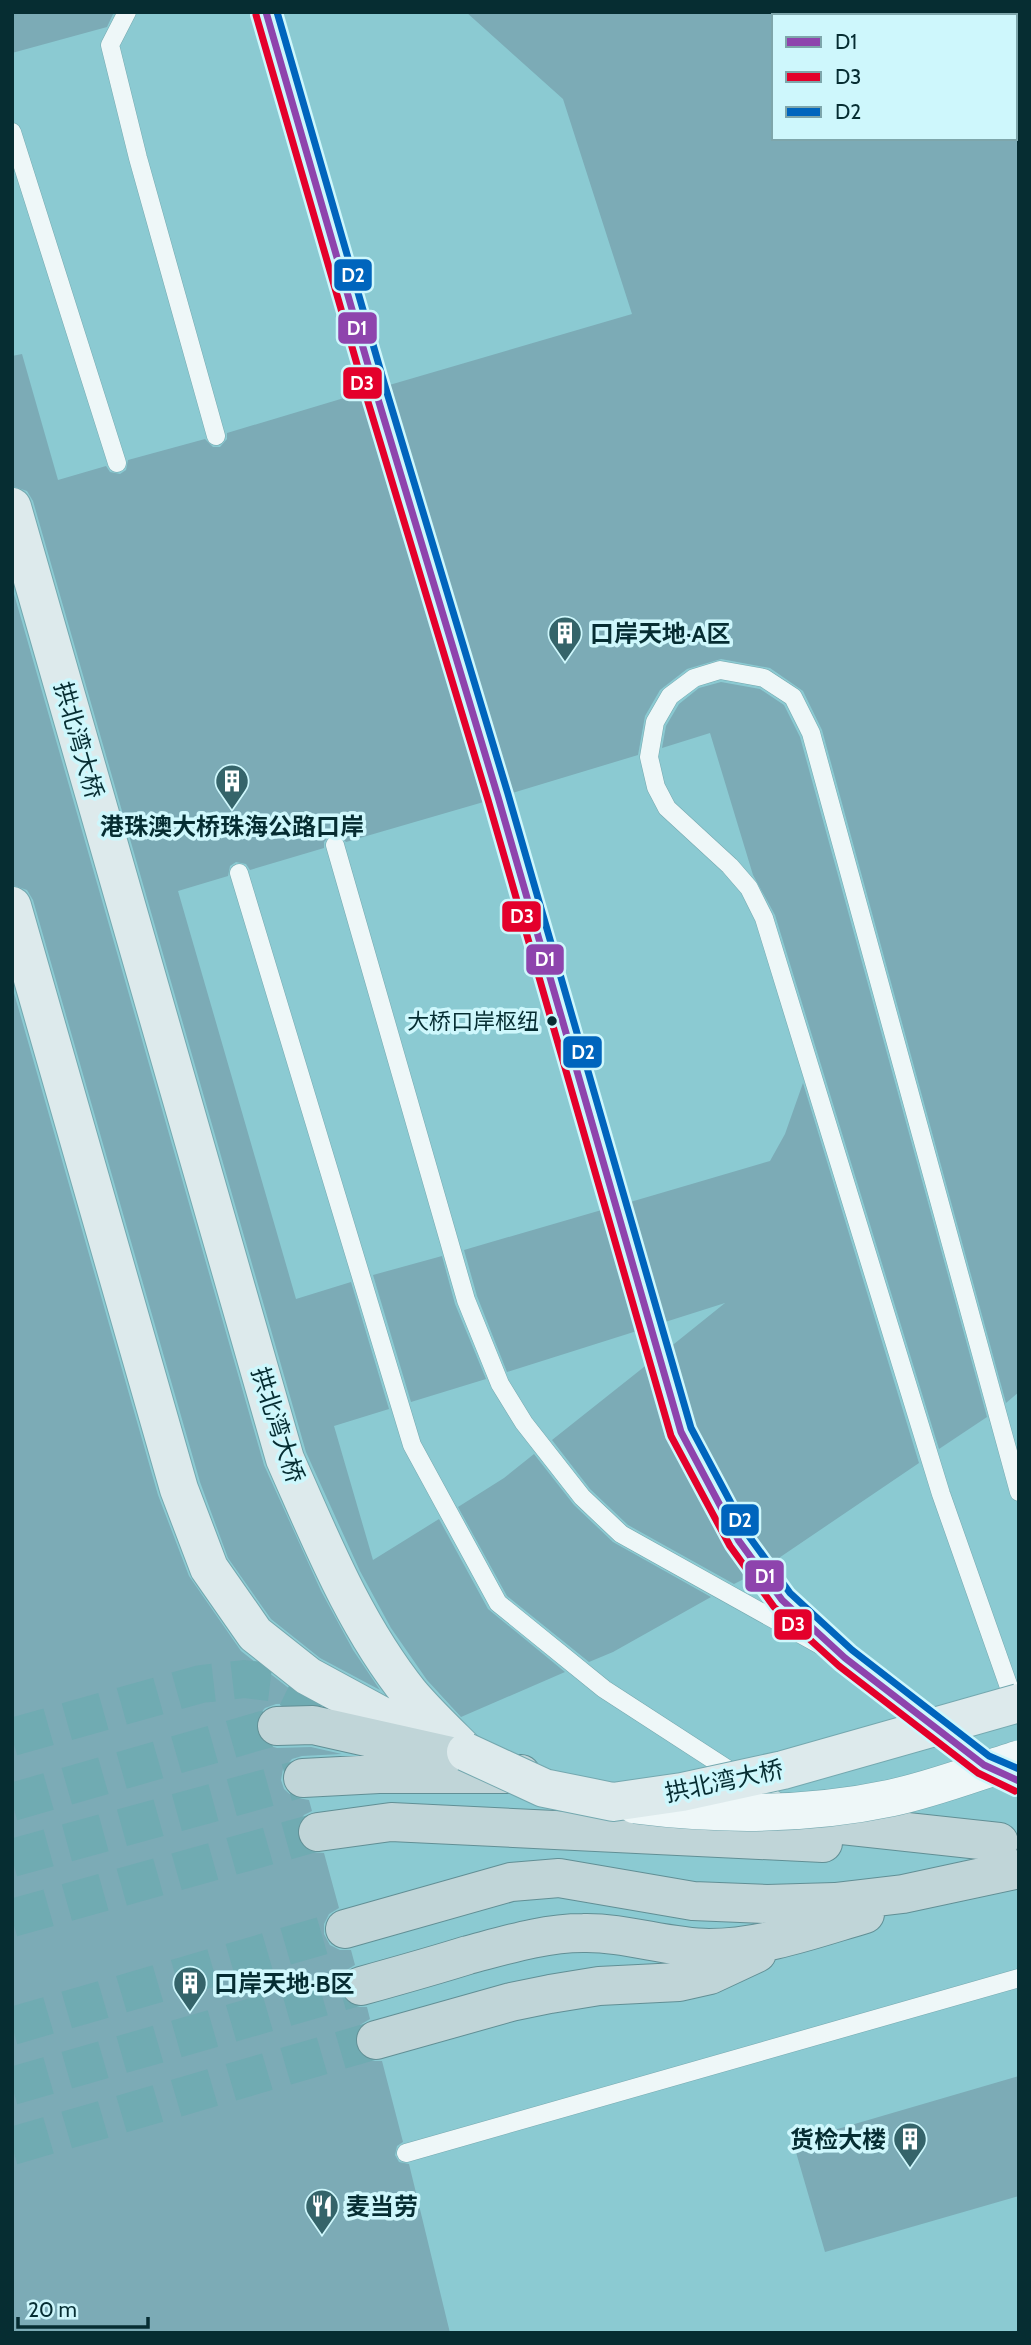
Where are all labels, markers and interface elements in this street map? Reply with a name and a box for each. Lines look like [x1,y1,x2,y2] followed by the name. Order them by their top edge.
[772,14,1017,140] legend
[835,29,857,54] text: D1
[835,64,861,89] text: D3
[835,99,861,124] text: D2
[333,258,373,292] line badge: D2
[341,264,365,287] text: D2
[337,311,378,345] line badge: D1
[347,317,367,340] text: D1
[342,366,383,400] line badge: D3
[350,372,374,395] text: D3
[546,614,584,663] building icon: 口岸天地·A区
[590,619,731,648] place label: 口岸天地·A区
[49,678,109,802] street label: 拱北湾大桥
[213,762,251,811] building icon: 港珠澳大桥珠海公路口岸
[100,812,364,841] place label: 港珠澳大桥珠海公路口岸
[501,900,542,933] line badge: D3
[510,905,534,928] text: D3
[525,943,565,976] line badge: D1
[535,948,555,971] text: D1
[407,1008,539,1035] place label: 大桥口岸枢纽
[545,1014,559,1028] marker: 大桥口岸枢纽
[562,1035,603,1069] line badge: D2
[571,1041,595,1064] text: D2
[246,1363,310,1487] street label: 拱北湾大桥
[720,1503,760,1537] line badge: D2
[728,1509,752,1532] text: D2
[744,1559,785,1593] line badge: D1
[755,1565,775,1588] text: D1
[773,1608,813,1641] line badge: D3
[781,1613,805,1636] text: D3
[662,1754,786,1808] street label: 拱北湾大桥
[171,1964,209,2013] building icon: 口岸天地·B区
[214,1969,355,1998] place label: 口岸天地·B区
[891,2120,929,2169] building icon: 货检大楼
[790,2125,886,2154] place label: 货检大楼
[303,2187,341,2236] restaurant icon: 麦当劳
[346,2192,418,2221] place label: 麦当劳
[18,2286,147,2330] scale bar
[28,2297,77,2322] text: 20 m

